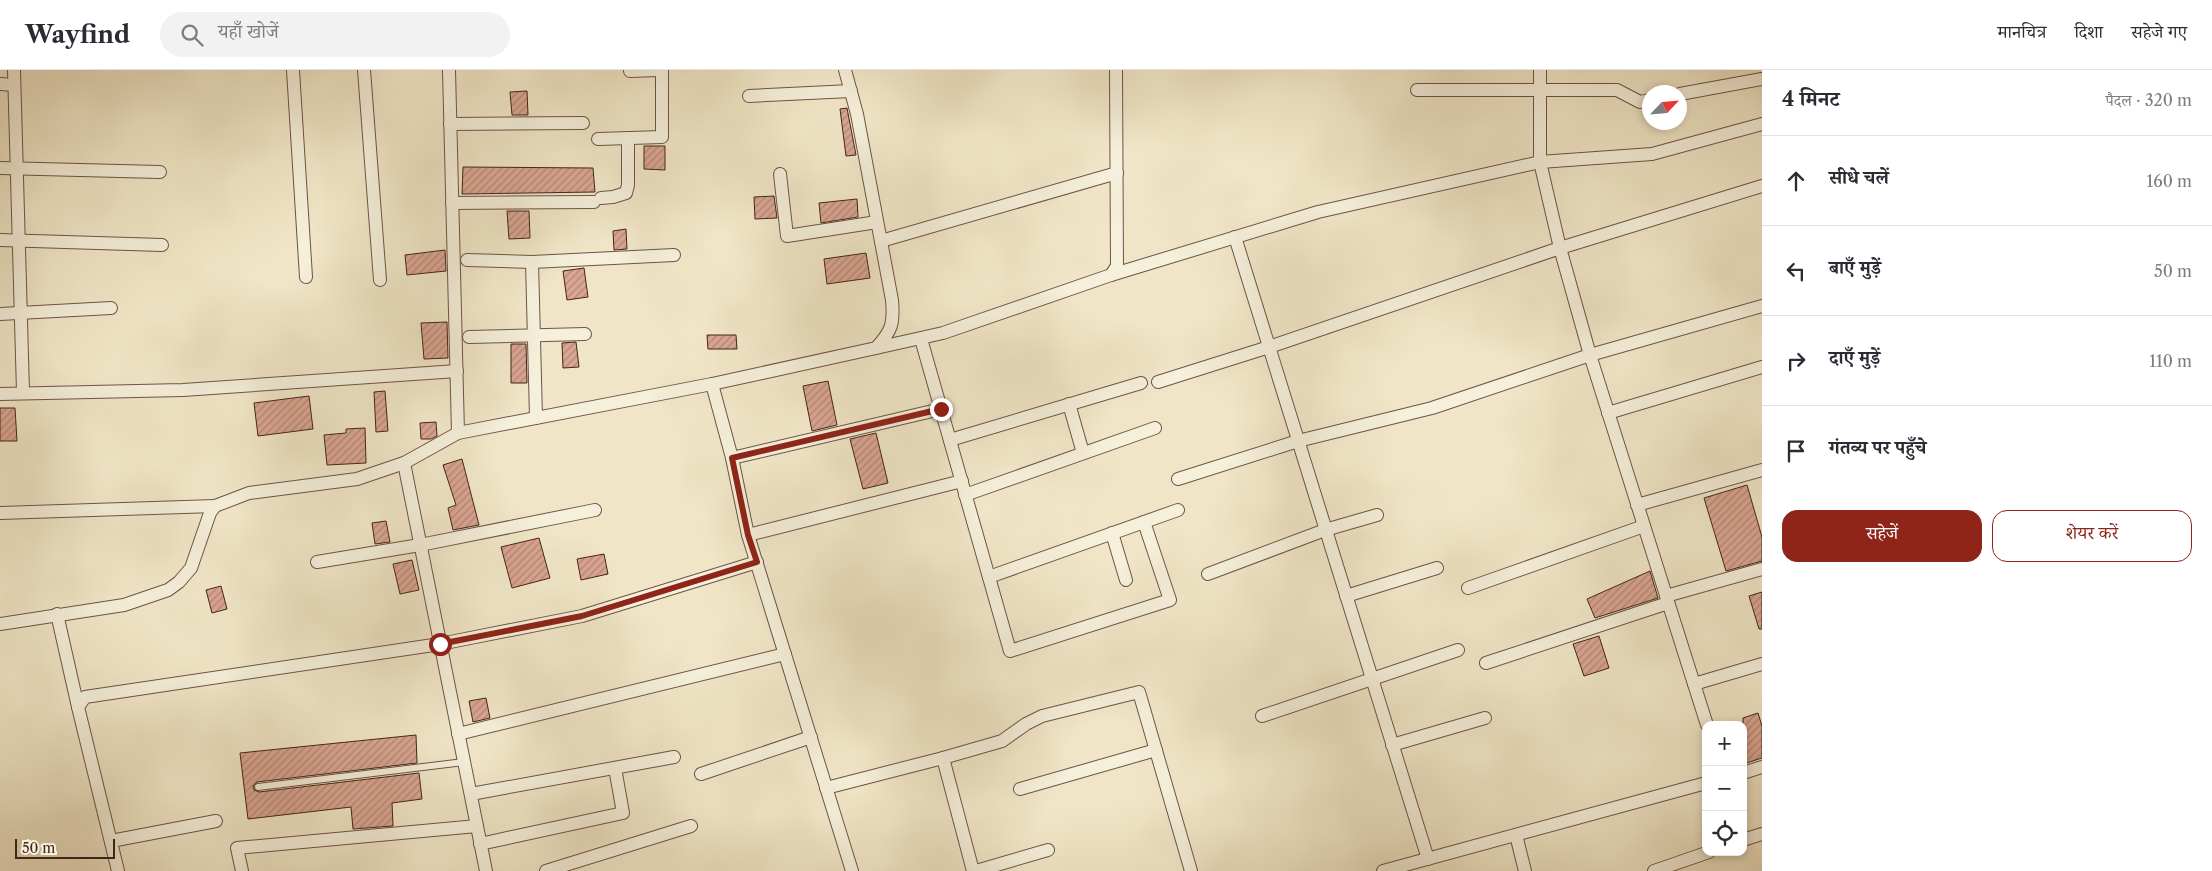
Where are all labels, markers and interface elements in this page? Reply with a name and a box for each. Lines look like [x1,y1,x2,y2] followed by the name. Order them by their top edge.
[160,12,510,57] search box
[25,20,130,49] text: Wayfind
[218,20,279,43] text: यहाँ खोजें
[178,21,206,49] icon: search
[1998,21,2046,43] text: मानचित्र
[2074,21,2103,43] text: दिशा
[2131,21,2187,43] text: सहेजे गए
[1642,85,1687,130] north arrow
[1782,86,1840,111] text: 4 मिनट
[2106,90,2192,110] text: पैदल · 320 m
[1829,166,1889,189] text: सीधे चलें
[1782,167,1810,195] icon: ahead
[2147,171,2192,191] text: 160 m
[1829,256,1881,279] text: बाएँ मुड़ें
[1782,257,1810,285] icon: left
[2154,261,2192,281] text: 50 m
[1829,346,1880,369] text: दाएँ मुड़ें
[1782,347,1810,375] icon: right
[2149,351,2192,371] text: 110 m
[930,398,953,421] route end
[1829,436,1926,459] text: गंतव्य पर पहुँचे
[1782,437,1810,465] icon: arrive
[1782,510,1982,562] button: सहेजें
[1992,510,2192,562] button: शेयर करें
[429,633,452,656] route start
[1702,721,1747,856] map controls
[1702,721,1747,766] button: +
[1702,766,1747,811] button: −
[1702,811,1747,856] button: locate
[15,836,115,859] scale bar
[22,839,55,857] text: 50 m

